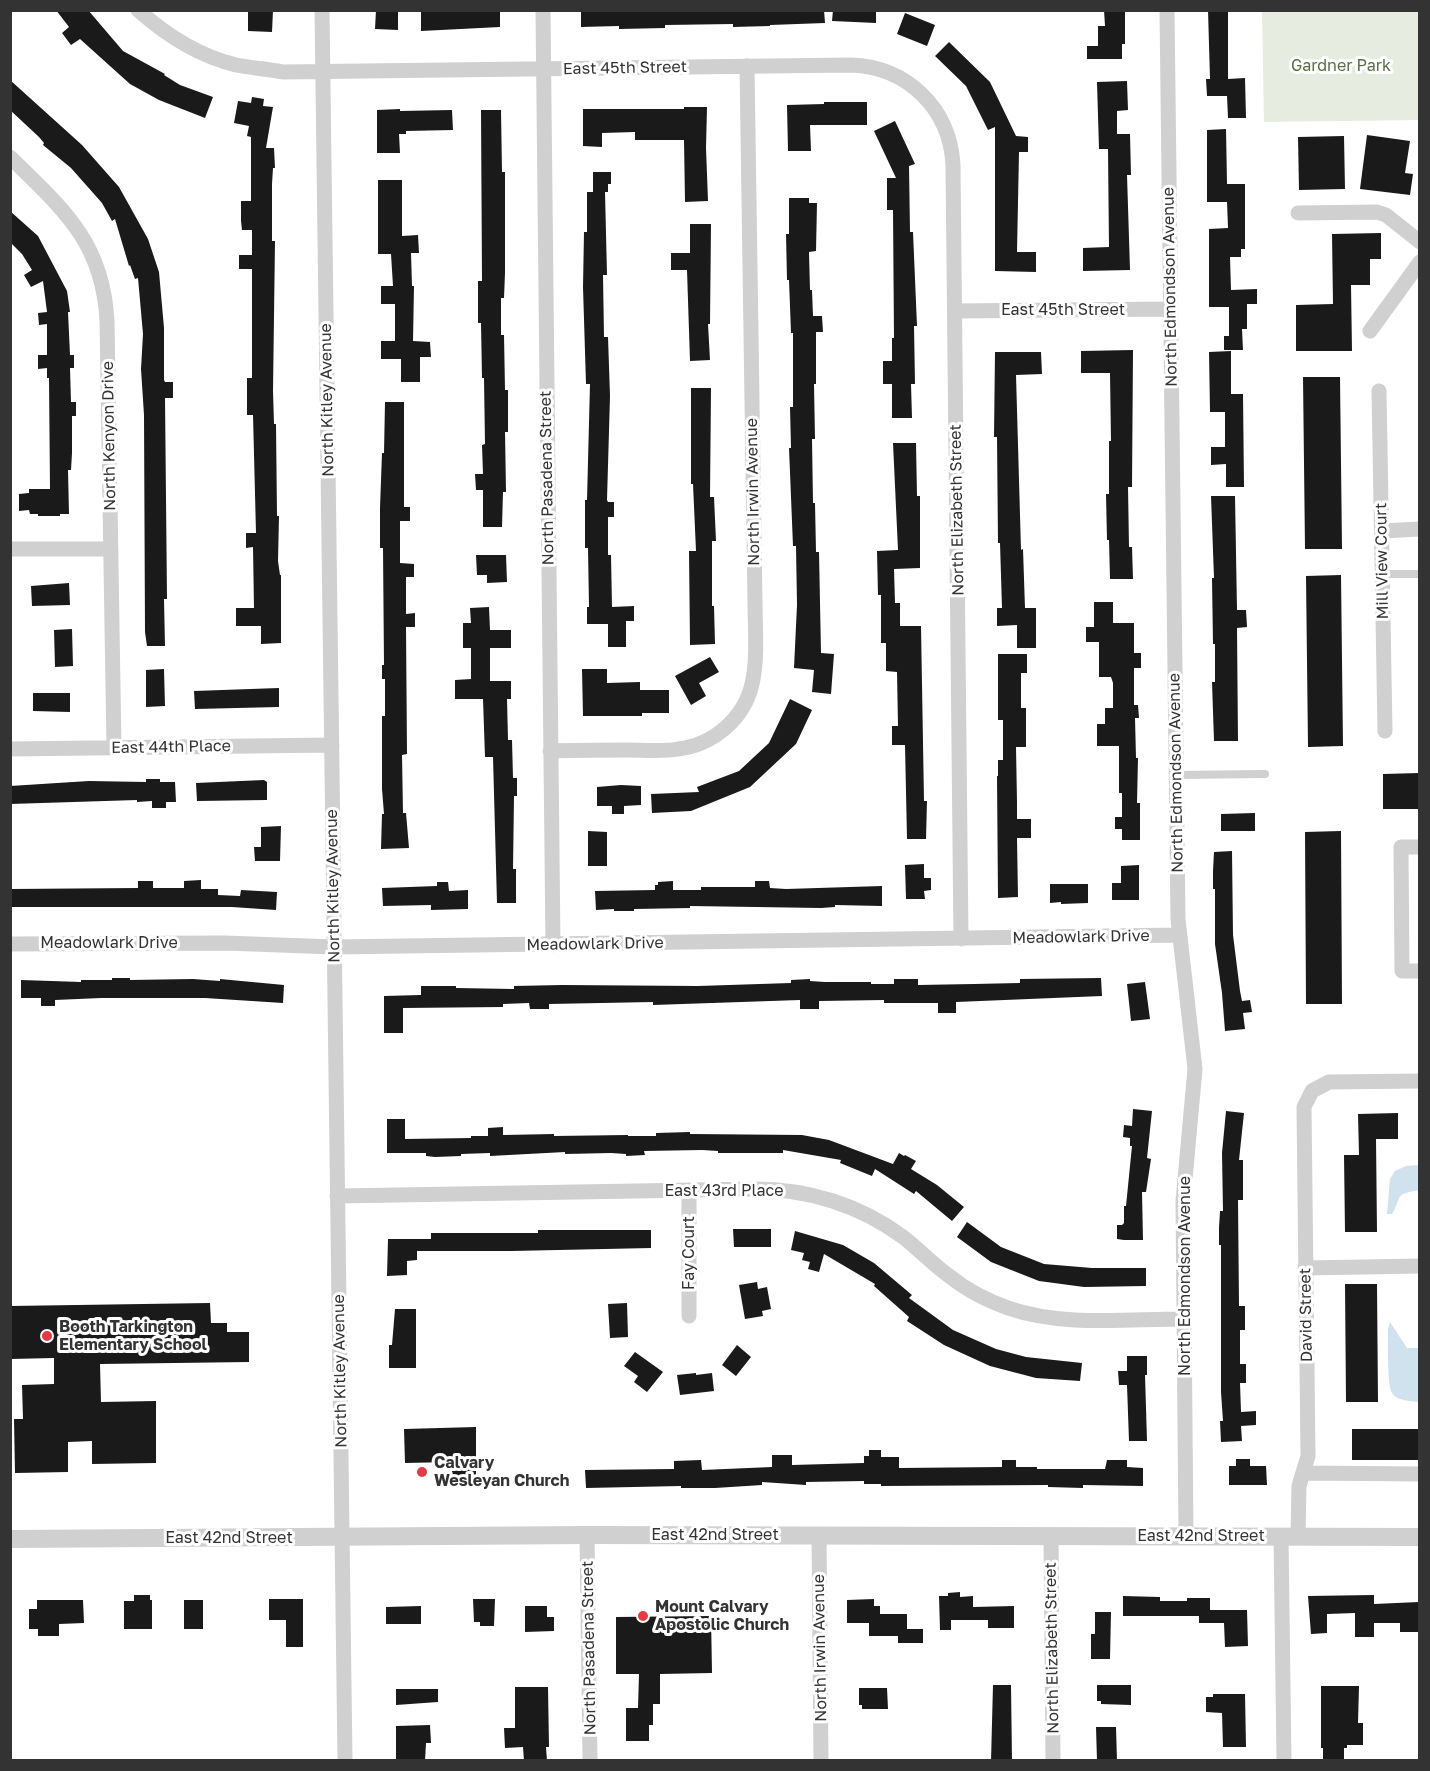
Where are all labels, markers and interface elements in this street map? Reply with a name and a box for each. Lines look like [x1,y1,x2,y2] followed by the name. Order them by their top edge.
[1291,56,1391,76] park label: Gardner Park
[563,57,687,79] street label: East 45th Street
[1159,187,1181,387] street label: North Edmondson Avenue
[1001,300,1125,320] street label: East 45th Street
[316,323,338,477] street label: North Kitley Avenue
[98,361,120,511] street label: North Kenyon Drive
[536,390,558,566] street label: North Pasadena Street
[742,418,764,566] street label: North Irwin Avenue
[946,424,968,596] street label: North Elizabeth Street
[1371,503,1393,619] street label: Mill View Court
[1165,673,1187,873] street label: North Edmondson Avenue
[111,736,231,758] street label: East 44th Place
[322,809,344,963] street label: North Kitley Avenue
[1012,926,1150,948] street label: Meadowlark Drive
[40,933,178,953] street label: Meadowlark Drive
[526,933,664,955] street label: Meadowlark Drive
[1175,1176,1195,1376] street label: North Edmondson Avenue
[664,1181,784,1201] street label: East 43rd Place
[679,1216,699,1290] street label: Fay Court
[1296,1268,1316,1362] street label: David Street
[329,1294,351,1448] street label: North Kitley Avenue
[59,1317,207,1355] place label: Booth Tarkington Elementary School
[40,1329,54,1343] marker: Booth Tarkington Elementary School
[434,1453,569,1491] place label: Calvary Wesleyan Church
[415,1465,429,1479] marker: Calvary Wesleyan Church
[651,1525,779,1545] street label: East 42nd Street
[1137,1526,1265,1546] street label: East 42nd Street
[165,1528,293,1548] street label: East 42nd Street
[578,1560,600,1736] street label: North Pasadena Street
[1041,1562,1063,1734] street label: North Elizabeth Street
[809,1574,831,1722] street label: North Irwin Avenue
[655,1597,789,1635] place label: Mount Calvary Apostolic Church
[636,1609,650,1623] marker: Mount Calvary Apostolic Church

